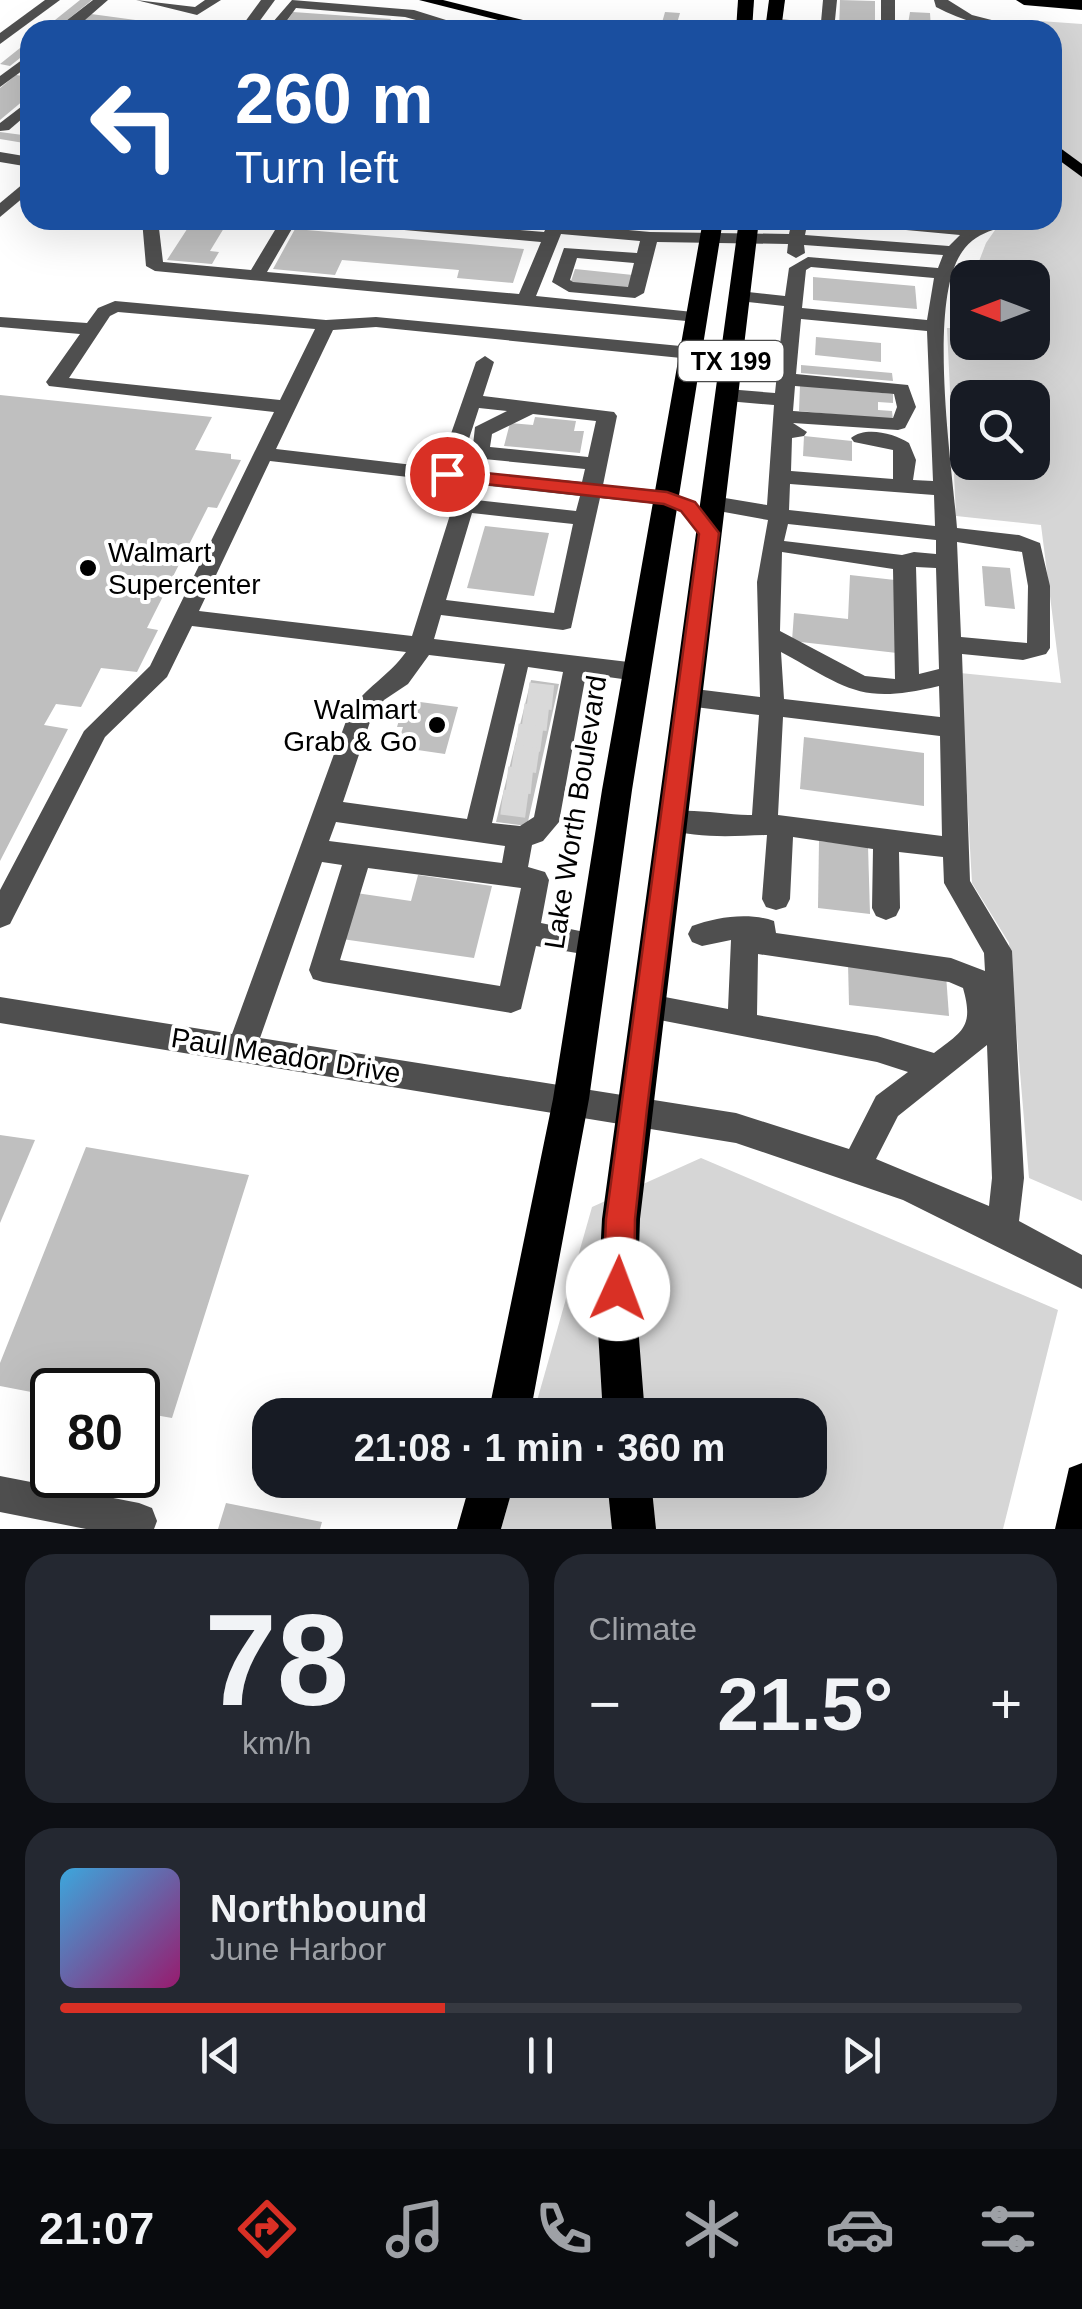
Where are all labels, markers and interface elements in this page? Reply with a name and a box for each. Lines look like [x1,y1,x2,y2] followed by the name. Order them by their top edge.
[70,60,200,190] icon: left
[235,60,433,138] text: 260 m
[235,142,398,193] text: Turn left
[950,260,1050,360] north arrow
[950,260,1050,480] map controls
[678,341,784,381] road number: TX 199
[950,380,1050,480] button: search
[405,432,490,517] pin
[420,447,475,502] icon: arrive
[108,537,261,600] place label: Walmart Supercenter
[77,557,99,579] marker: Walmart Supercenter
[539,673,612,951] street label: Lake Worth Boulevard
[283,694,417,757] place label: Walmart Grab & Go
[426,714,448,736] marker: Walmart Grab & Go
[169,1022,403,1089] street label: Paul Meador Drive
[566,1237,670,1341] position arrow
[30,1368,160,1498] speed limit sign: 80
[354,1427,725,1469] text: 21:08 · 1 min · 360 m
[204,1587,349,1733] text: 78
[589,1611,697,1647] text: Climate
[717,1662,893,1746] text: 21.5°
[589,1673,621,1735] text: −
[990,1673,1022,1735] text: +
[242,1725,311,1761] text: km/h
[210,1888,427,1930] text: Northbound
[210,1931,386,1967] text: June Harbor
[193,2028,248,2083] icon: previous
[513,2028,568,2083] icon: pause
[834,2028,889,2083] icon: next
[232,2194,302,2264] icon: directions
[380,2194,450,2264] icon: music
[529,2194,599,2264] icon: phone
[677,2194,747,2264] icon: climate
[825,2194,895,2264] icon: car
[973,2194,1043,2264] icon: filters
[39,2203,154,2254] text: 21:07

